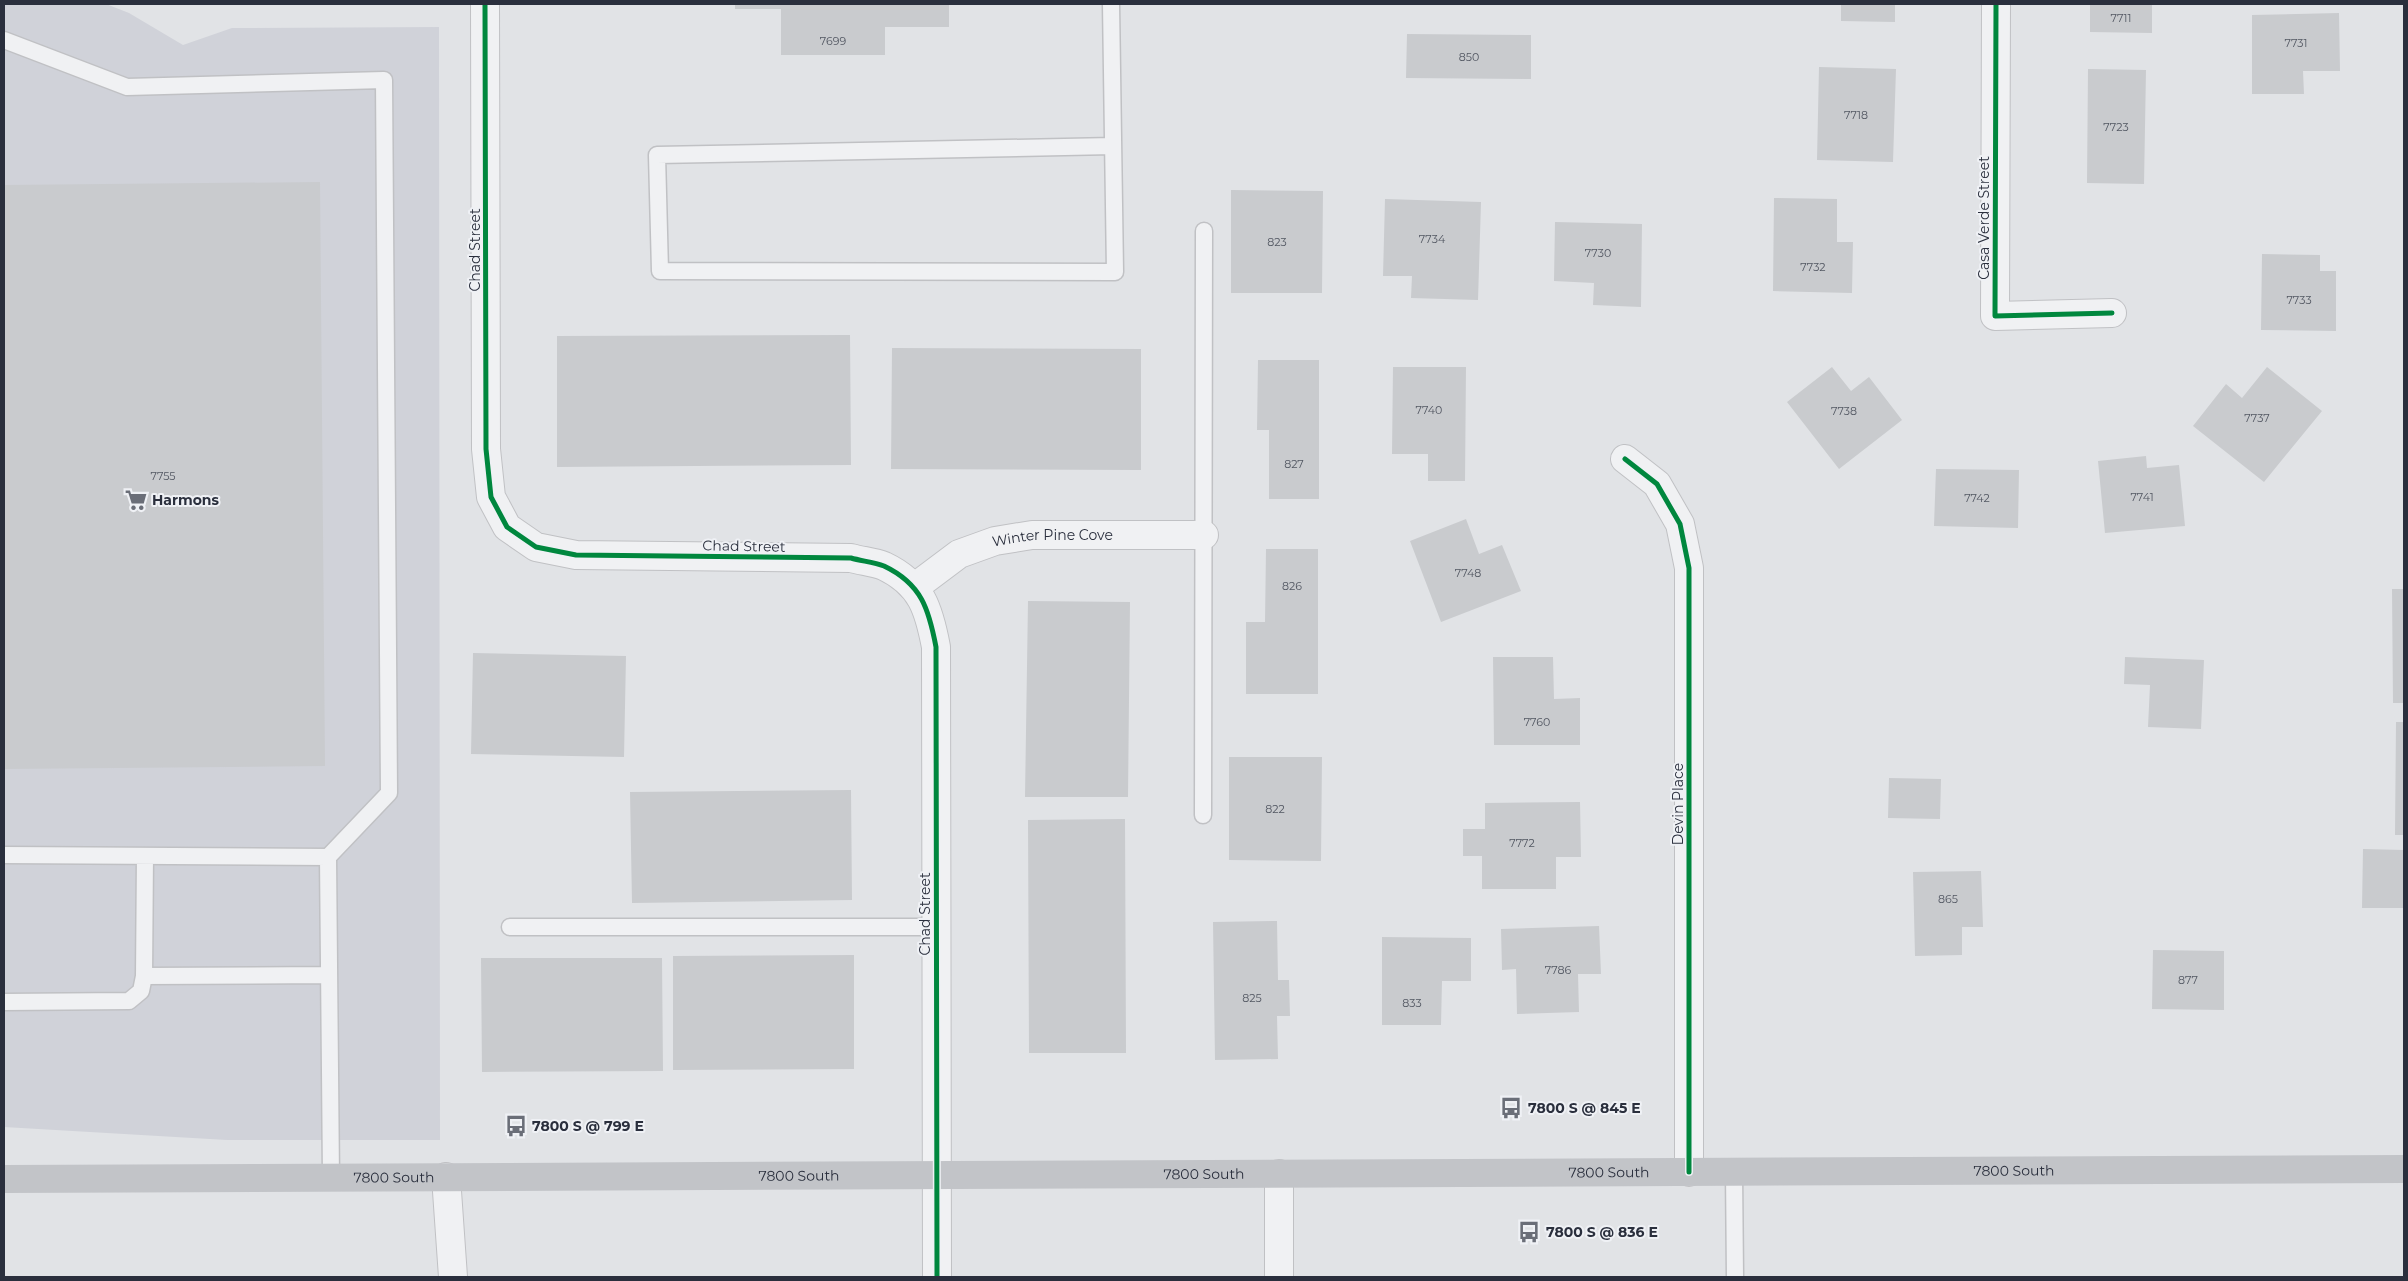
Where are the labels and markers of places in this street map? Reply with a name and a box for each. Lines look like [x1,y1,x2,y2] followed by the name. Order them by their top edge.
[123,487,149,513] supermarket icon: Harmons
[152,491,220,509] place label: Harmons
[1498,1095,1524,1121] bus stop icon: 7800 S @ 845 E
[1528,1099,1641,1117] place label: 7800 S @ 845 E
[503,1113,529,1139] bus stop icon: 7800 S @ 799 E
[532,1117,644,1135] place label: 7800 S @ 799 E
[1516,1219,1542,1245] bus stop icon: 7800 S @ 836 E
[1546,1223,1658,1241] place label: 7800 S @ 836 E

